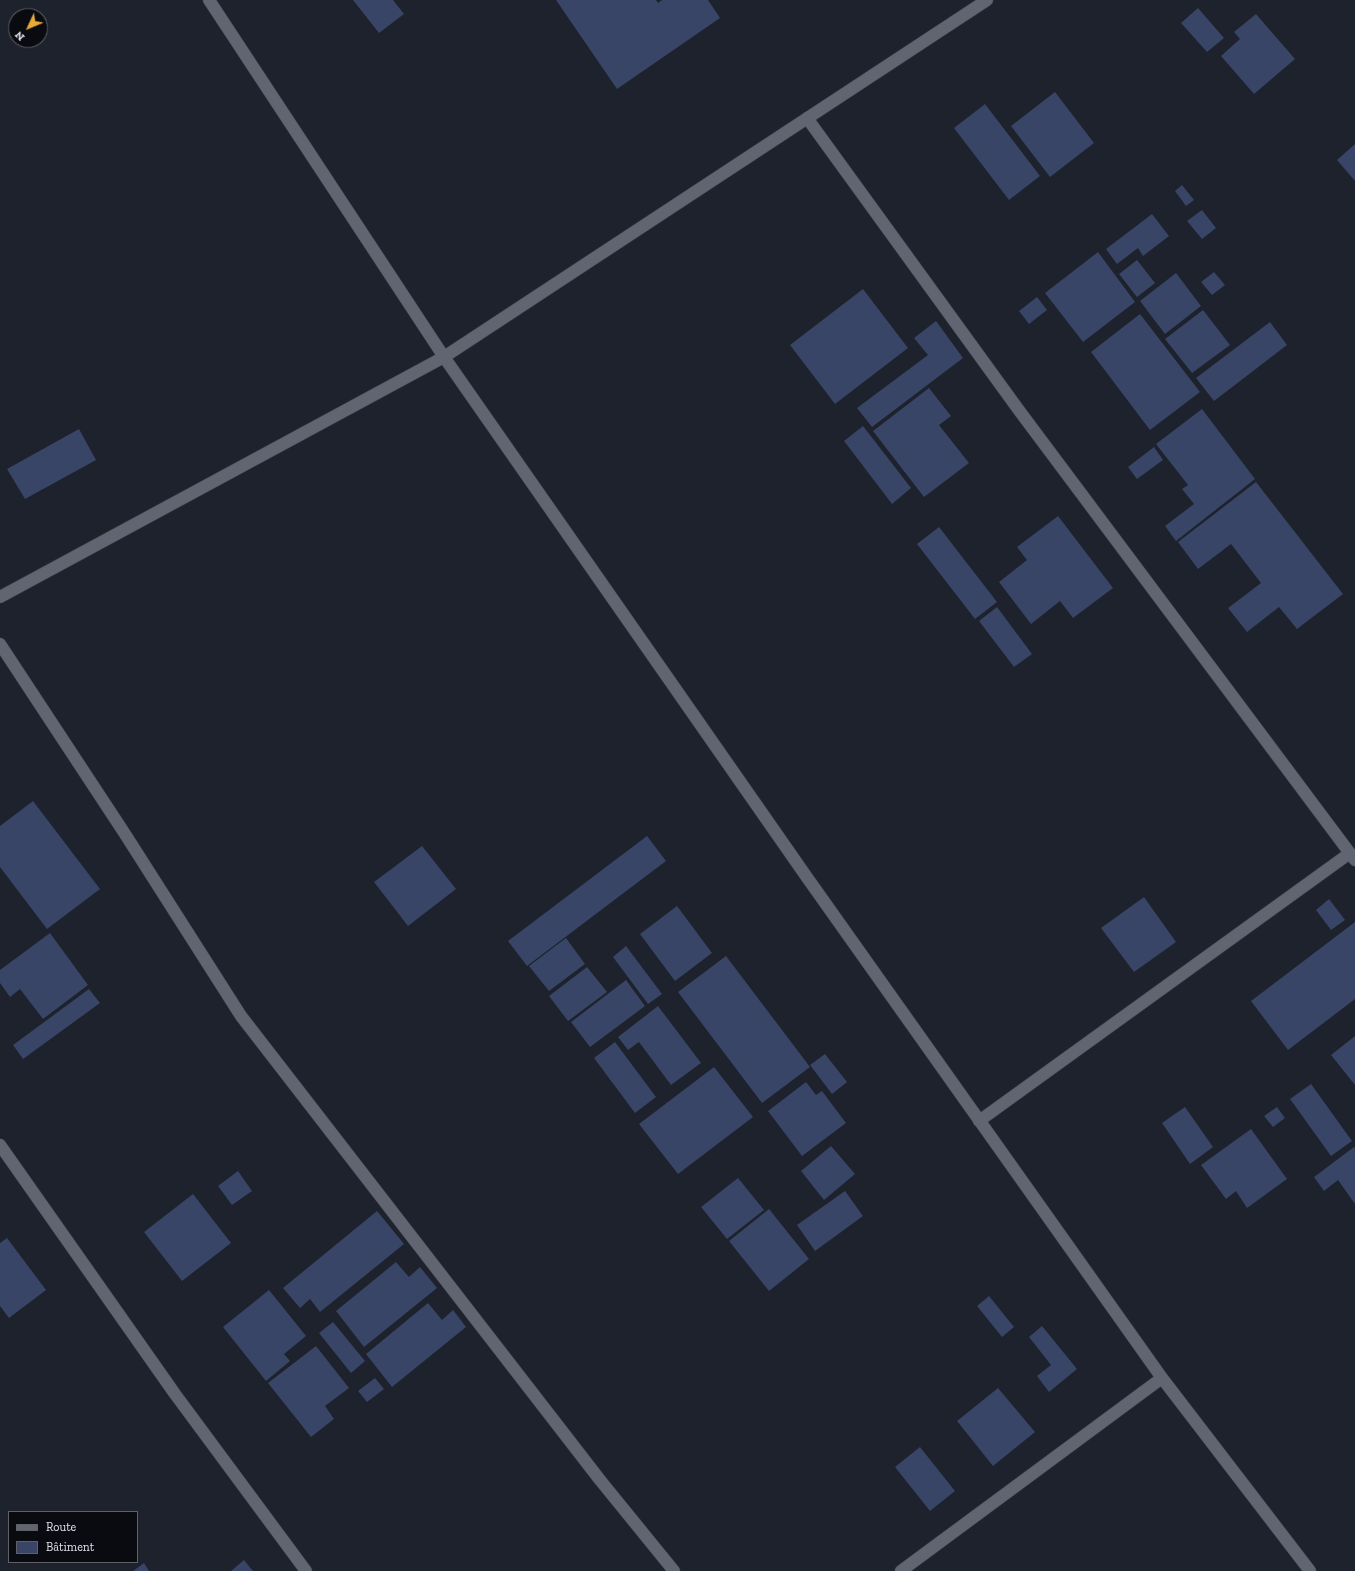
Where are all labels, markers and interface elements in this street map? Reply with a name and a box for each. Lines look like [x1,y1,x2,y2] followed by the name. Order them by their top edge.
[8,8,48,48] north arrow
[12,28,27,44] text: N
[8,1511,138,1563] legend
[46,1520,76,1534] text: Route
[46,1540,94,1554] text: Bâtiment

